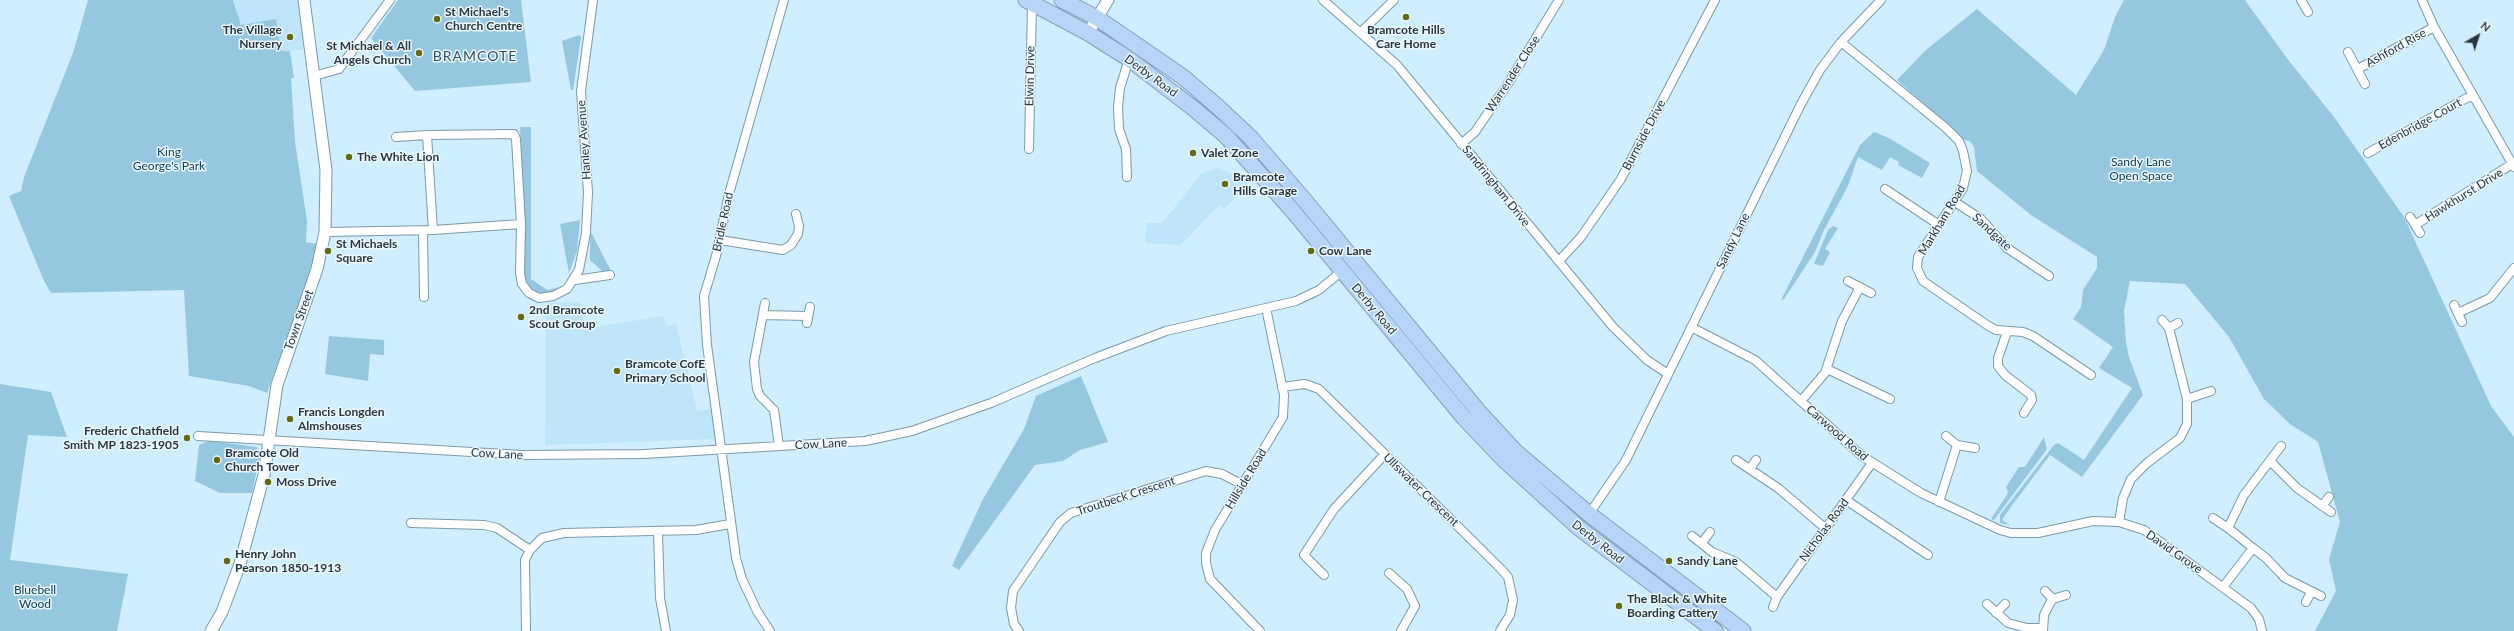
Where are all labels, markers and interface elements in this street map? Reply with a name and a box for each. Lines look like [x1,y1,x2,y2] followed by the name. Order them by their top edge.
[445,5,522,33] place label: St Michael's Church Centre
[1401,12,1411,22] marker: Bramcote Hills Care Home
[432,14,442,24] marker: St Michael's Church Centre
[2458,16,2498,56] north arrow
[2478,19,2493,34] text: N
[223,23,282,51] place label: The Village Nursery
[1367,23,1445,51] place label: Bramcote Hills Care Home
[2363,26,2429,70] street label: Ashford Rise
[285,32,295,42] marker: The Village Nursery
[1483,33,1543,115] street label: Warrender Close
[326,39,411,67] place label: St Michael & All Angels Church
[1022,46,1038,106] street label: Elwin Drive
[414,48,424,58] marker: St Michael & All Angels Church
[433,48,517,64] district label: BRAMCOTE
[1122,52,1180,100] street label: Derby Road
[2376,95,2464,153] street label: Edenbridge Court
[1619,97,1669,173] street label: Burnside Drive
[574,100,594,180] street label: Hanley Avenue
[1459,143,1533,229] street label: Sandringham Drive
[133,145,205,173] park label: King George's Park
[1201,146,1258,160] place label: Valet Zone
[1188,148,1198,158] marker: Valet Zone
[357,150,439,164] place label: The White Lion
[344,152,354,162] marker: The White Lion
[2109,155,2173,183] park label: Sandy Lane Open Space
[2422,165,2506,225] street label: Hawkhurst Drive
[1233,170,1297,198] place label: Bramcote Hills Garage
[1220,179,1230,189] marker: Bramcote Hills Garage
[1915,182,1969,258] street label: Markham Road
[710,191,736,253] street label: Bridle Road
[1969,210,2015,254] street label: Sandgate
[1713,211,1753,271] street label: Sandy Lane
[336,237,397,265] place label: St Michaels Square
[1319,244,1372,258] place label: Cow Lane
[323,246,333,256] marker: St Michaels Square
[1306,246,1316,256] marker: Cow Lane
[1348,281,1400,337] street label: Derby Road
[281,288,317,352] street label: Town Street
[529,303,604,331] place label: 2nd Bramcote Scout Group
[516,312,526,322] marker: 2nd Bramcote Scout Group
[625,357,706,385] place label: Bramcote CofE Primary School
[612,366,622,376] marker: Bramcote CofE Primary School
[1803,402,1871,464] street label: Carwood Road
[298,405,384,433] place label: Francis Longden Almshouses
[285,414,295,424] marker: Francis Longden Almshouses
[63,424,179,452] place label: Frederic Chatfield Smith MP 1823-1905
[182,433,192,443] marker: Frederic Chatfield Smith MP 1823-1905
[795,435,847,453] street label: Cow Lane
[471,445,523,463] street label: Cow Lane
[225,446,299,474] place label: Bramcote Old Church Tower
[1222,446,1270,512] street label: Hillside Road
[1380,450,1462,530] street label: Ullswater Crescent
[212,455,222,465] marker: Bramcote Old Church Tower
[1075,473,1177,519] street label: Troutbeck Crescent
[276,475,337,489] place label: Moss Drive
[263,477,273,487] marker: Moss Drive
[1796,495,1852,565] street label: Nicholas Road
[1569,517,1627,567] street label: Derby Road
[2143,527,2205,577] street label: David Grove
[235,547,341,575] place label: Henry John Pearson 1850-1913
[1677,554,1738,568] place label: Sandy Lane
[222,556,232,566] marker: Henry John Pearson 1850-1913
[1664,556,1674,566] marker: Sandy Lane
[14,583,56,611] park label: Bluebell Wood
[1627,592,1727,620] place label: The Black & White Boarding Cattery
[1614,601,1624,611] marker: The Black & White Boarding Cattery

